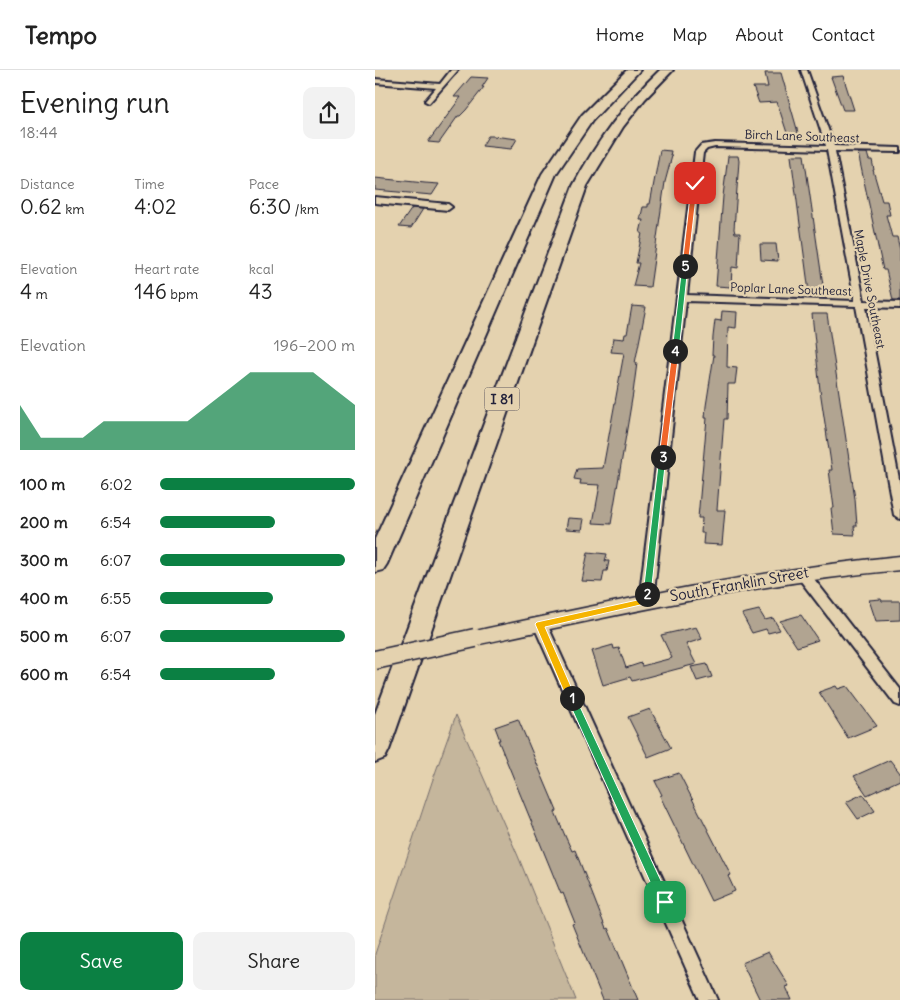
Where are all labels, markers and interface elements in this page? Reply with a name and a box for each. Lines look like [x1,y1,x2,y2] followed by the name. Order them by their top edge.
[25,20,97,50] text: Tempo
[596,23,644,46] text: Home
[672,23,707,46] text: Map
[735,23,783,46] text: About
[811,23,875,46] text: Contact
[20,85,170,121] text: Evening run
[303,87,355,139] button: share
[20,122,58,142] text: 18:44
[744,126,860,146] street label: Birch Lane Southeast
[674,162,716,204] pin
[681,169,709,197] icon: check
[20,175,75,193] text: Distance
[134,175,165,193] text: Time
[249,175,279,193] text: Pace
[20,193,62,220] text: 0.62
[134,193,177,220] text: 4:02
[249,193,291,220] text: 6:30
[62,200,85,218] text: km
[291,200,319,218] text: /km
[851,228,889,350] street label: Maple Drive Southeast
[673,254,697,278] pin: 5
[681,257,690,275] text: 5
[20,260,77,278] text: Elevation
[134,260,199,278] text: Heart rate
[249,260,274,278] text: kcal
[20,278,32,305] text: 4
[134,278,167,305] text: 146
[249,278,273,305] text: 43
[730,279,852,299] street label: Poplar Lane Southeast
[32,285,48,303] text: m
[167,285,198,303] text: bpm
[20,335,86,355] text: Elevation
[273,335,355,355] text: 196–200 m
[663,338,687,364] pin: 4
[671,342,680,360] text: 4
[485,388,519,410] road number: I 81
[651,444,675,470] pin: 3
[660,448,667,466] text: 3
[20,474,65,494] text: 100 m
[100,474,132,494] text: 6:02
[20,512,68,532] text: 200 m
[100,512,131,532] text: 6:54
[20,550,68,570] text: 300 m
[100,550,131,570] text: 6:07
[668,562,810,606] street label: South Franklin Street
[635,582,659,606] pin: 2
[644,585,651,603] text: 2
[20,588,68,608] text: 400 m
[100,588,131,608] text: 6:55
[20,626,68,646] text: 500 m
[100,626,131,646] text: 6:07
[20,664,68,684] text: 600 m
[100,664,131,684] text: 6:54
[559,686,585,710] pin: 1
[570,689,575,707] text: 1
[644,881,686,923] pin
[651,888,679,916] icon: arrive
[20,932,183,990] button: Save
[193,932,355,990] button: Share

